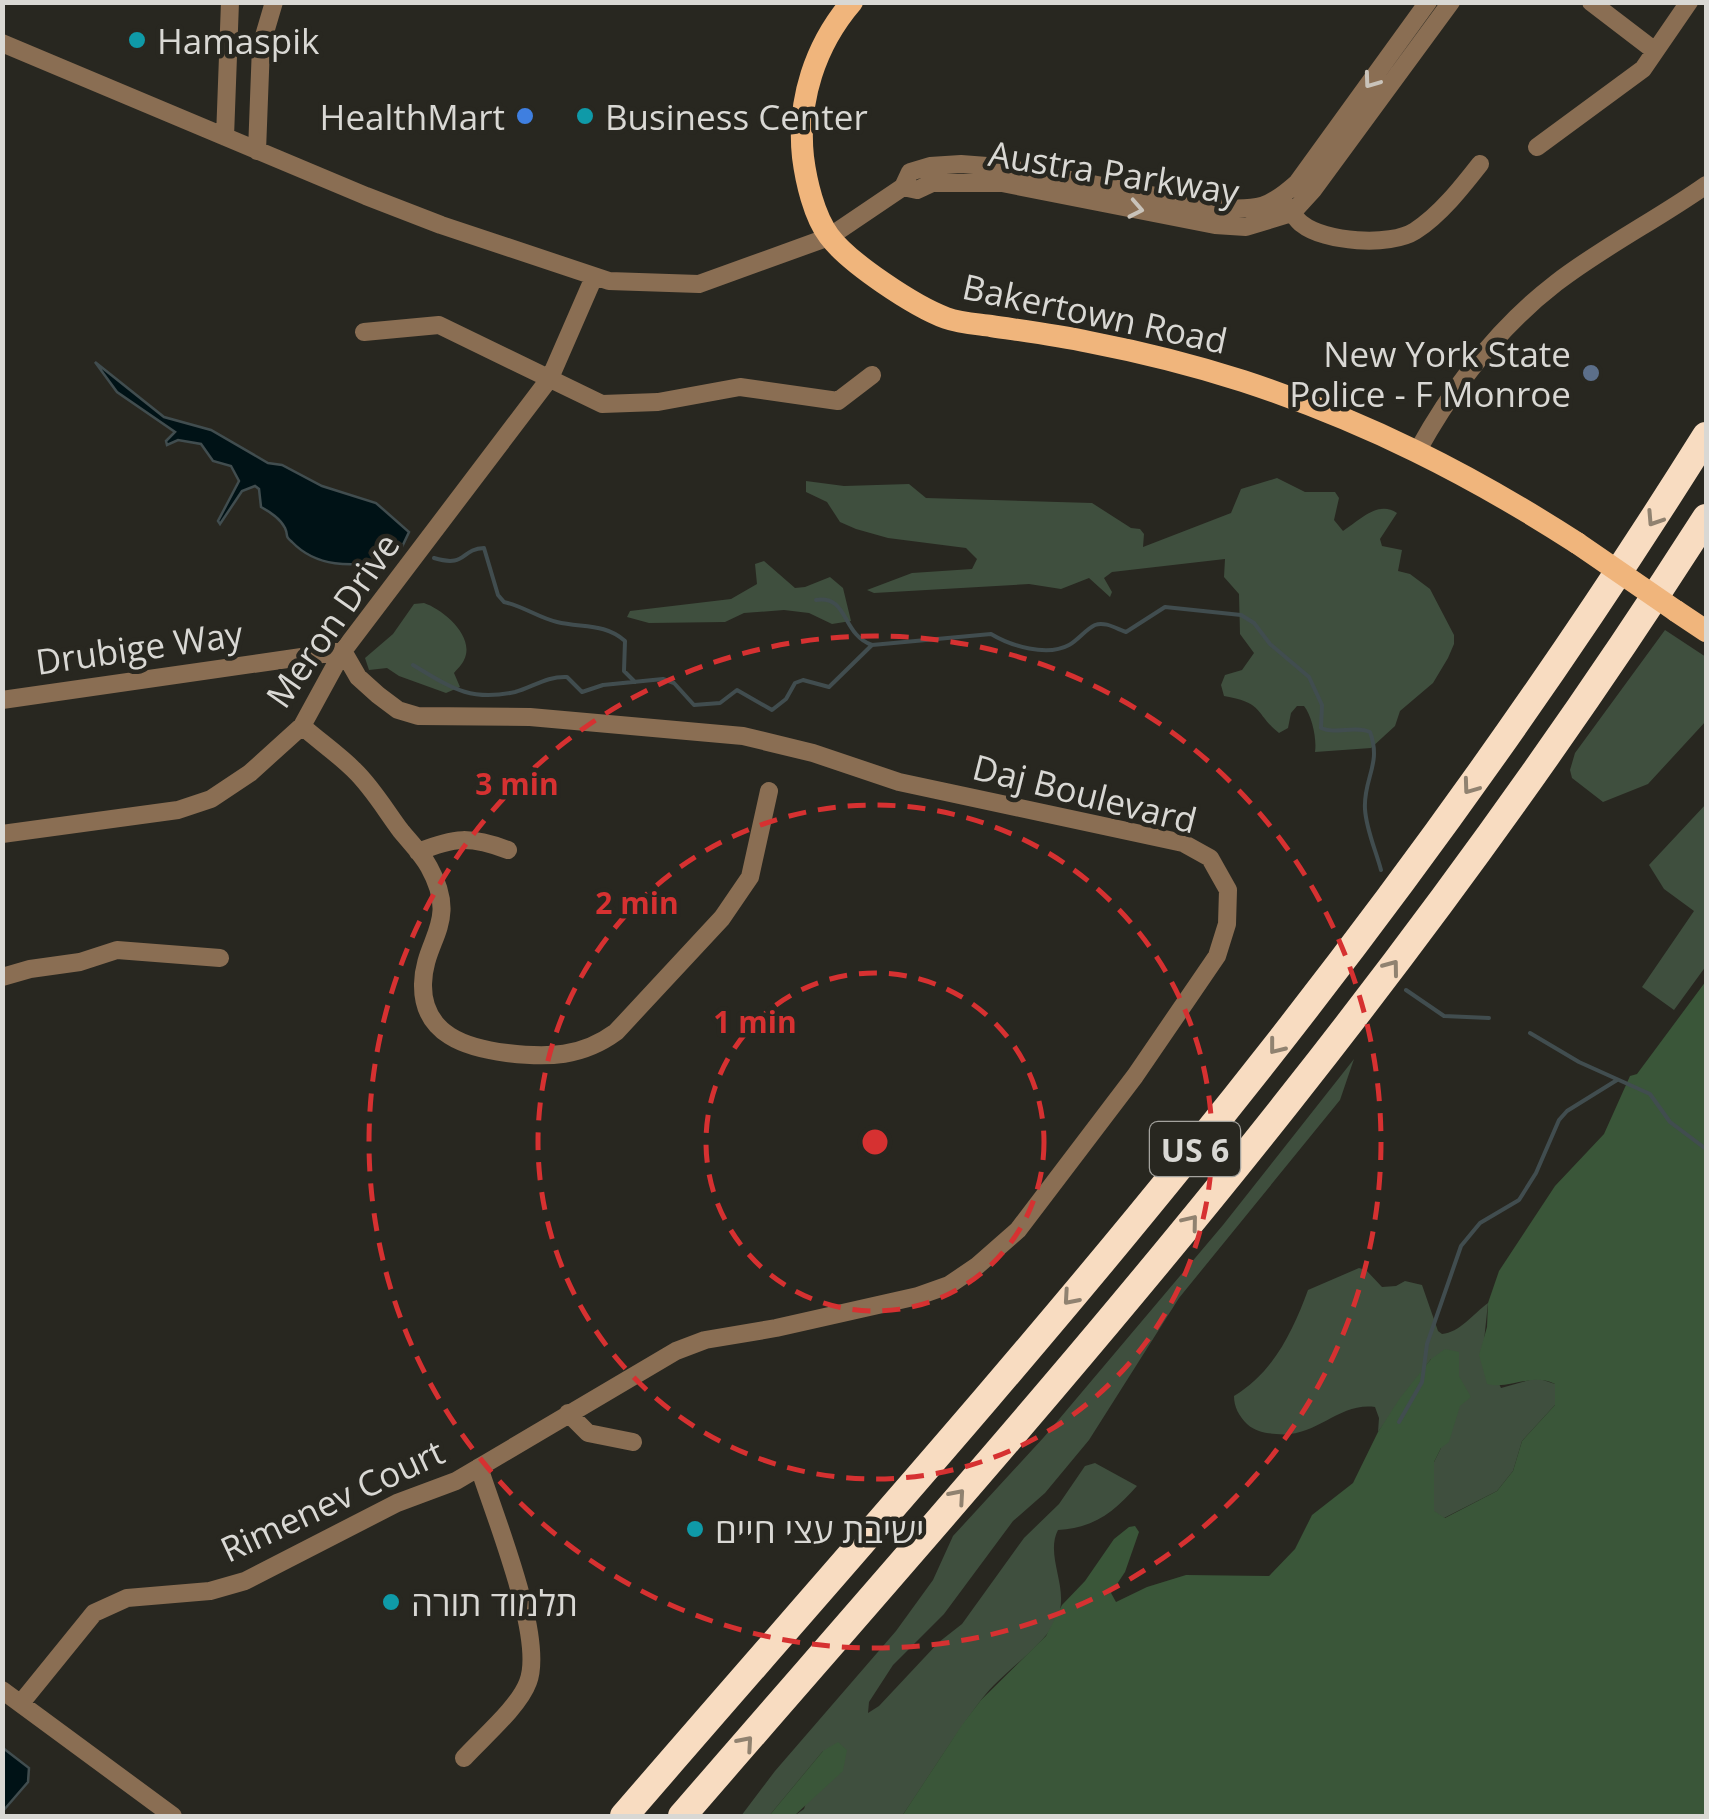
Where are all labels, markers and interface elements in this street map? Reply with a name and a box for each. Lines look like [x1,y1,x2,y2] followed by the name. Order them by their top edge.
[157,17,320,64] place label: Hamaspik
[126,29,148,51] marker: Hamaspik
[1364,70,1383,89] one-way arrow
[320,93,505,140] place label: HealthMart
[605,93,868,140] place label: Business Center
[514,105,536,127] marker: HealthMart
[574,105,596,127] marker: Business Center
[985,129,1243,215] street label: Austra Parkway
[1127,198,1144,219] one-way arrow
[958,262,1232,364] street label: Bakertown Road
[1289,330,1571,417] place label: New York State Police - F Monroe
[1580,362,1602,384] marker: New York State Police - F Monroe
[1648,508,1667,526] one-way arrow
[255,523,409,717] street label: Meron Drive
[33,609,246,685] street label: Drubige Way
[968,742,1202,844] street label: Daj Boulevard
[475,763,559,804] text: 3 min
[1464,775,1483,794] one-way arrow
[595,882,679,923] text: 2 min
[1381,960,1398,978] one-way arrow
[713,1001,797,1042] text: 1 min
[1270,1035,1287,1053] one-way arrow
[1150,1122,1240,1176] road number: US 6
[857,1124,893,1160] centre of rings
[1179,1215,1197,1233] one-way arrow
[1063,1286,1081,1305] one-way arrow
[213,1428,451,1572] street label: Rimenev Court
[946,1489,964,1508] one-way arrow
[715,1506,924,1553] place label: ישיבת עצי חיים
[684,1518,706,1540] marker: ישיבת עצי חיים
[411,1579,578,1626] place label: תלמוד תורה
[380,1591,402,1613] marker: תלמוד תורה
[734,1736,752,1754] one-way arrow

